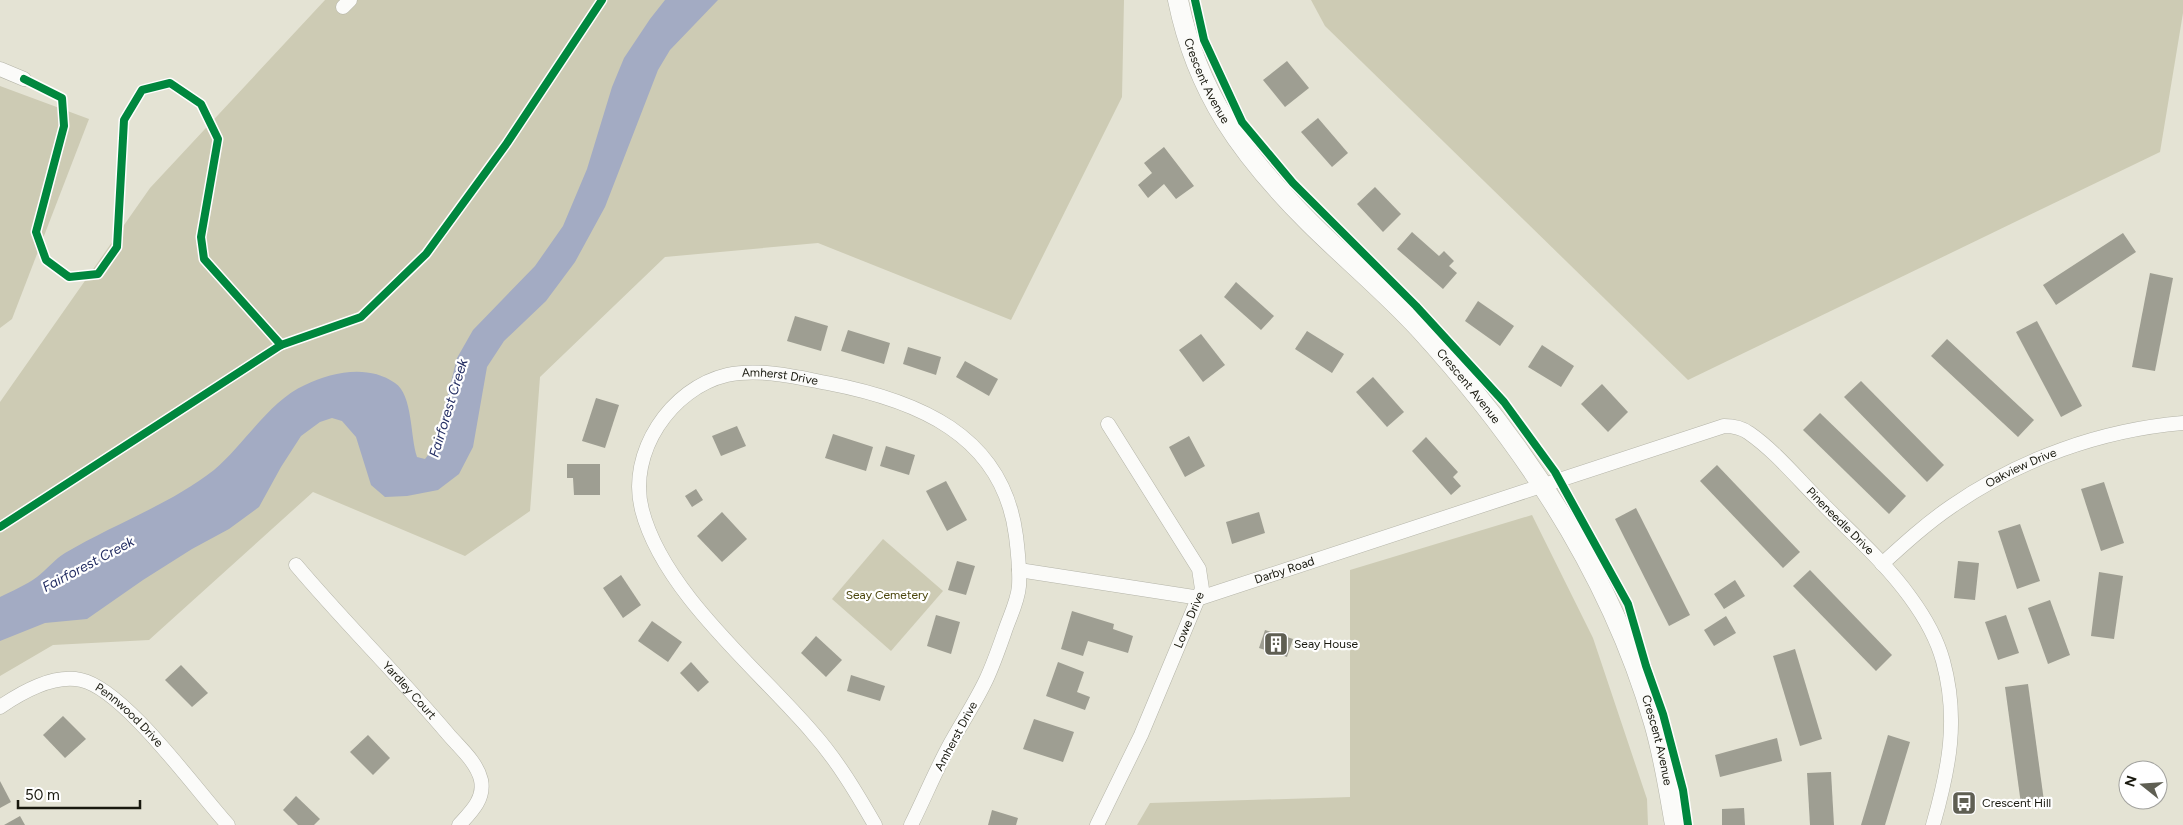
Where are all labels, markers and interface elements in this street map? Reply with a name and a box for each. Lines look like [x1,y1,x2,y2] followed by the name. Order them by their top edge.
[1181,36,1233,126] street label: Crescent Avenue
[1434,346,1504,427] street label: Crescent Avenue
[425,356,472,459] water label: Fairforest Creek
[741,365,820,388] street label: Amherst Drive
[1983,445,2059,491] street label: Oakview Drive
[1804,484,1877,558] street label: Pineneedle Drive
[39,532,138,596] water label: Fairforest Creek
[1253,554,1316,587] street label: Darby Road
[846,588,929,602] park label: Seay Cemetery
[1171,589,1207,650] street label: Lowe Drive
[1263,631,1289,657] building icon: Seay House
[1294,637,1358,651] place label: Seay House
[380,659,439,722] street label: Yardley Court
[93,680,166,750] street label: Pennwood Drive
[1639,693,1675,787] street label: Crescent Avenue
[932,699,980,773] street label: Amherst Drive
[2118,760,2168,810] north arrow
[2121,774,2141,789] text: N
[18,778,140,810] scale bar
[25,786,60,804] text: 50 m
[1951,790,1977,816] bus stop icon: Crescent Hill
[1982,796,2051,810] place label: Crescent Hill

